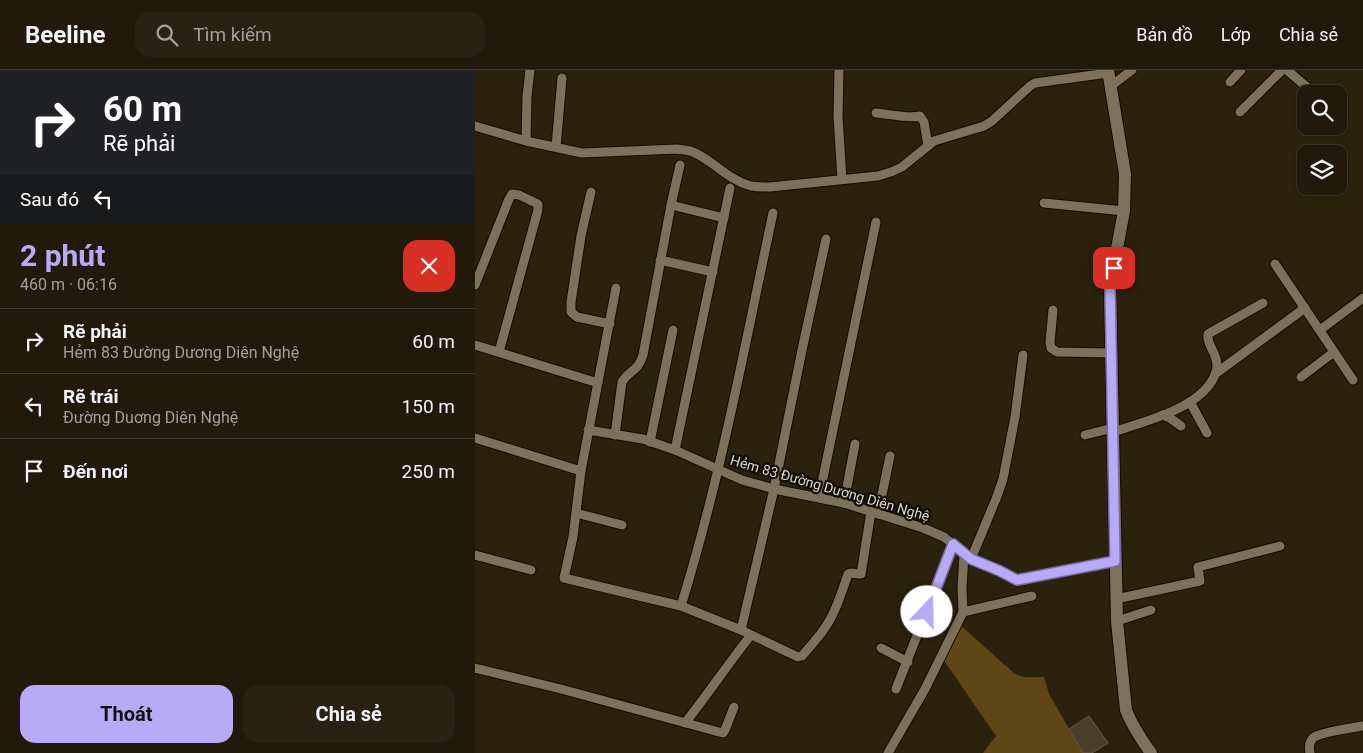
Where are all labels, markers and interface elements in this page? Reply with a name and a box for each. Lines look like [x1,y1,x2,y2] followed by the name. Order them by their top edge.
[135,12,485,57] search box
[25,21,105,49] text: Beeline
[153,21,181,49] icon: search
[193,23,272,46] text: Tìm kiếm
[1136,24,1193,45] text: Bản đồ
[1221,24,1251,45] text: Lớp
[1279,24,1338,45] text: Chia sẻ
[1297,85,1347,195] map controls
[1297,85,1347,135] button: search
[103,89,182,130] text: 60 m
[20,90,85,155] icon: right
[103,131,175,156] text: Rẽ phải
[1297,145,1347,195] button: layers
[89,185,117,213] icon: left
[20,188,79,211] text: Sau đó
[20,238,105,273] text: 2 phút
[403,240,455,292] button: close
[1093,247,1135,289] pin
[1100,254,1128,282] icon: arrive
[20,275,117,294] text: 460 m · 06:16
[63,320,127,343] text: Rẽ phải
[20,327,48,355] icon: right
[412,330,455,353] text: 60 m
[63,343,299,362] text: Hẻm 83 Đường Dương Diên Nghệ
[63,385,118,408] text: Rẽ trái
[20,392,48,420] icon: left
[402,395,455,418] text: 150 m
[63,408,238,427] text: Đường Duơng Diên Nghệ
[728,452,932,524] street label: Hẻm 83 Đường Dương Diên Nghệ
[20,457,48,485] icon: arrive
[63,460,128,483] text: Đến nơi
[402,460,455,483] text: 250 m
[900,585,952,637] position arrow
[20,685,233,743] button: Thoát
[243,685,455,743] button: Chia sẻ

